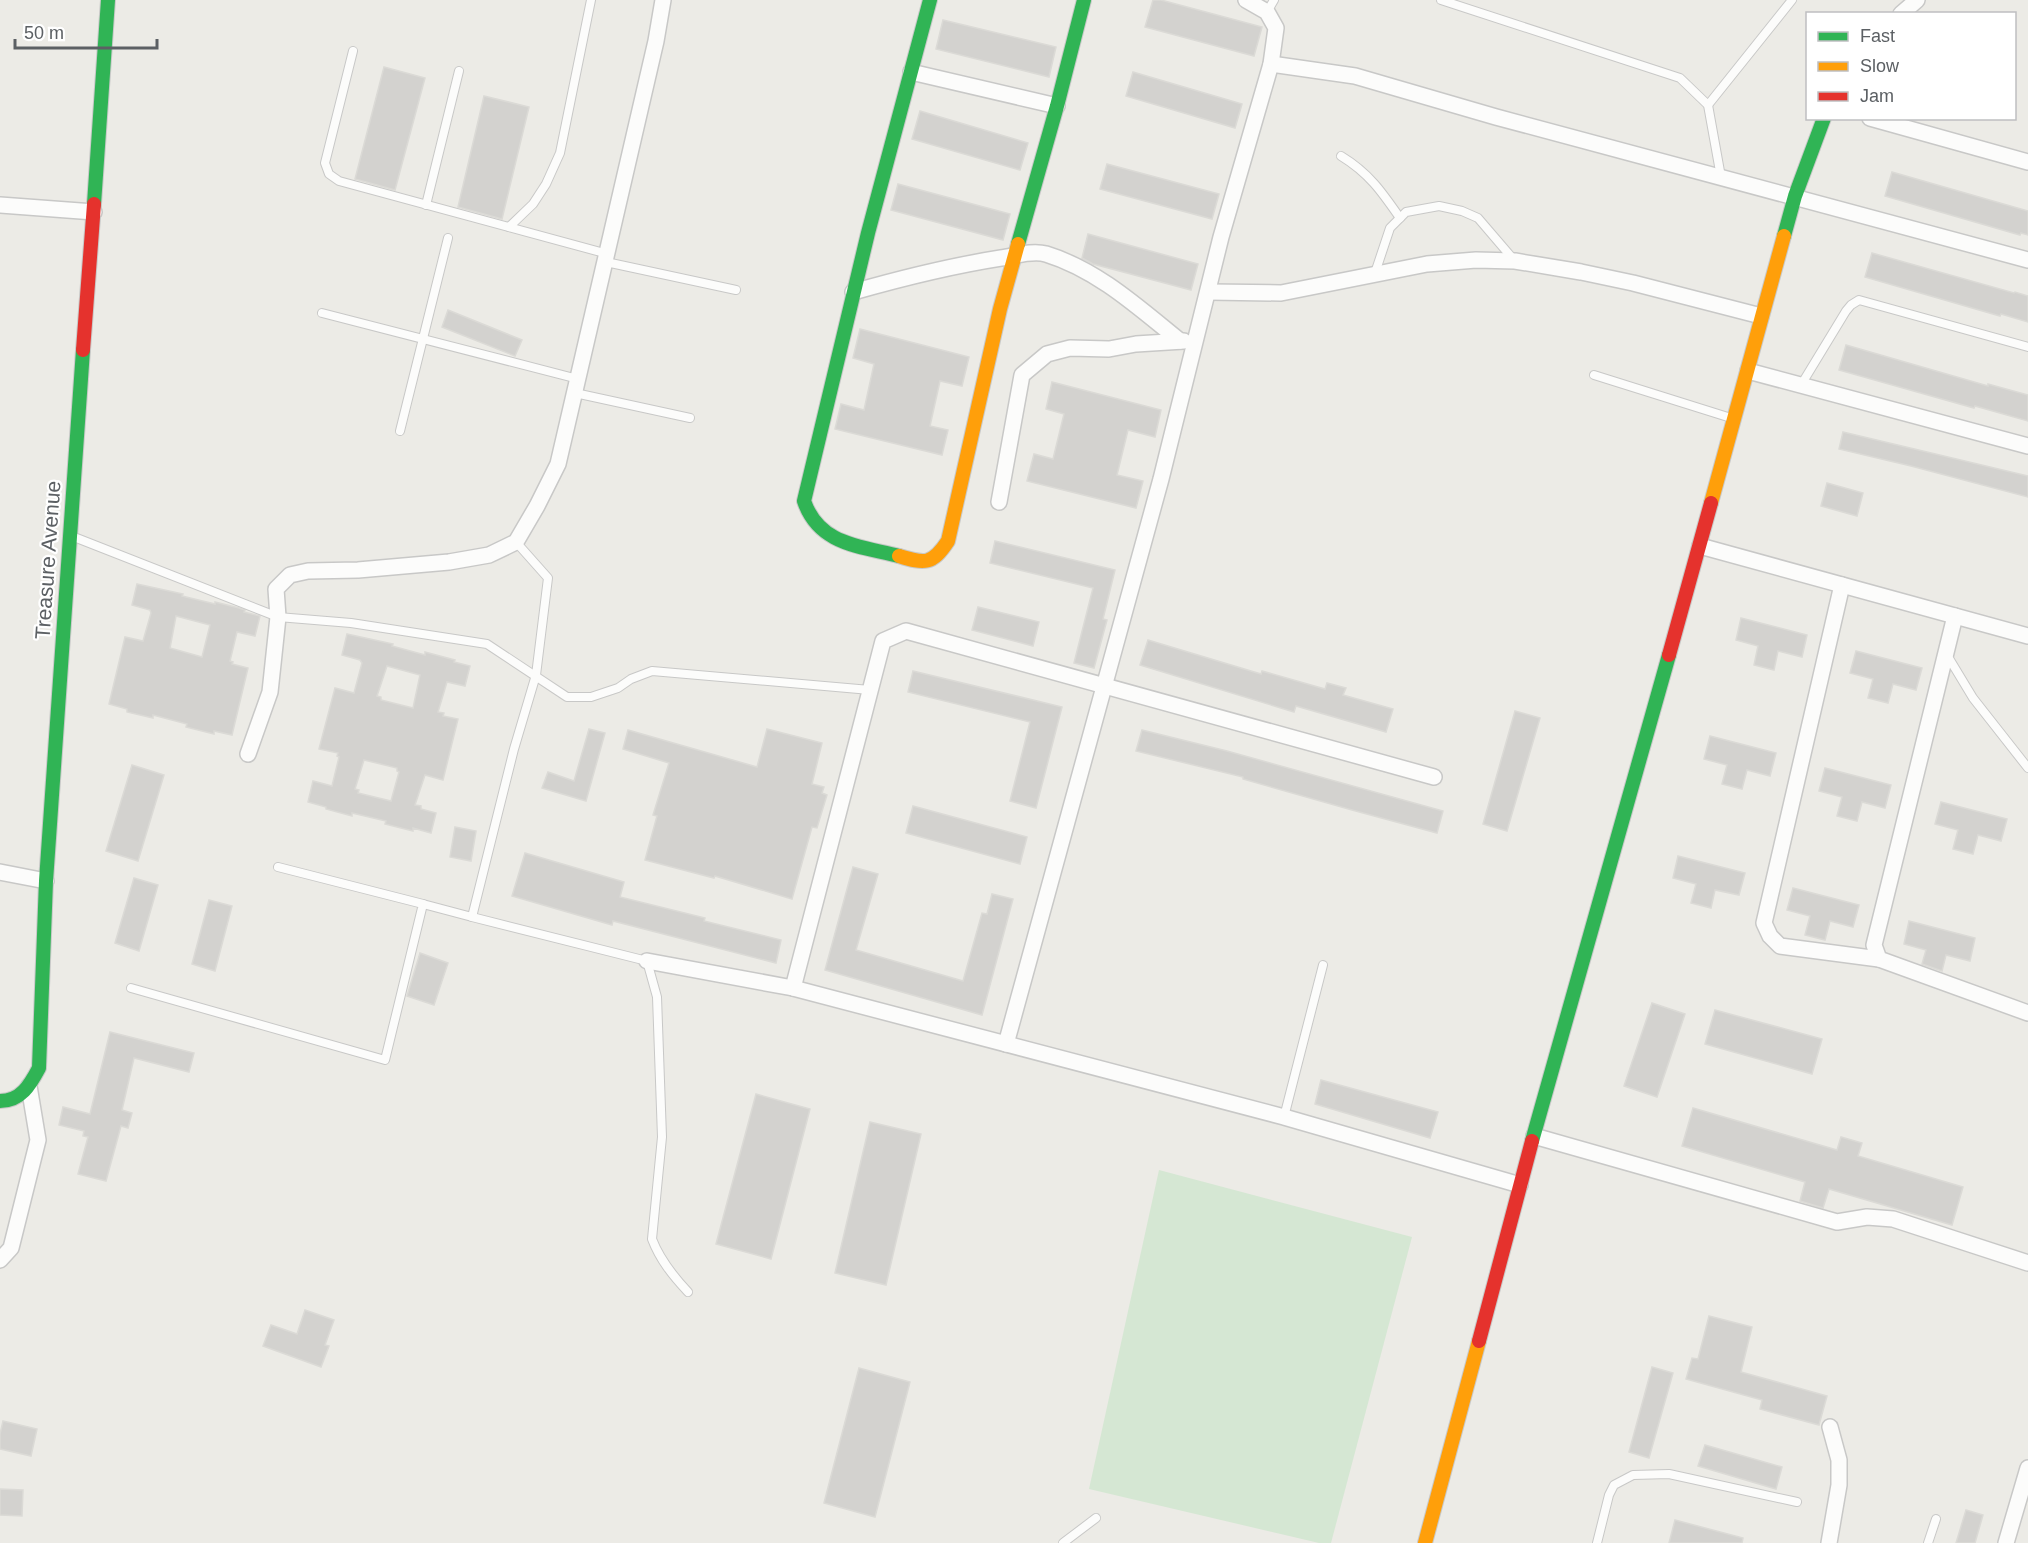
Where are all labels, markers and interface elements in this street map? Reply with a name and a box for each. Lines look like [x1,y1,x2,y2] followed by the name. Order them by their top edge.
[15,12,158,50] scale bar
[1806,12,2016,120] legend
[24,23,64,43] text: 50 m
[1860,26,1895,46] text: Fast
[1860,56,1900,76] text: Slow
[1860,86,1894,106] text: Jam
[30,480,65,640] street label: Treasure Avenue

